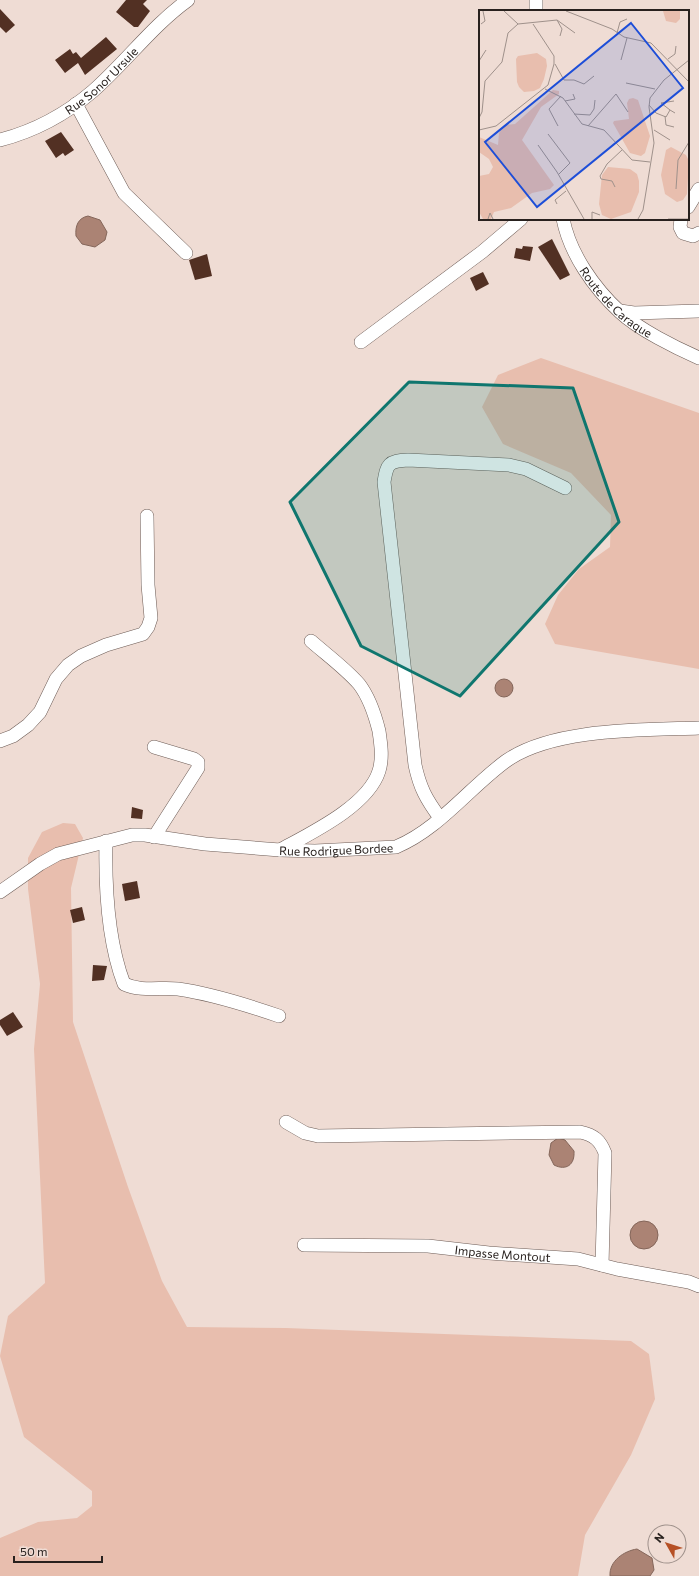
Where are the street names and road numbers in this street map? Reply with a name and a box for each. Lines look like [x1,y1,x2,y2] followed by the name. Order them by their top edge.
[62,44,140,117] street label: Rue Sonor Ursule
[577,264,655,340] street label: Route de Caraque
[279,840,394,858] street label: Rue Rodrigue Bordee
[454,1242,551,1264] street label: Impasse Montout

